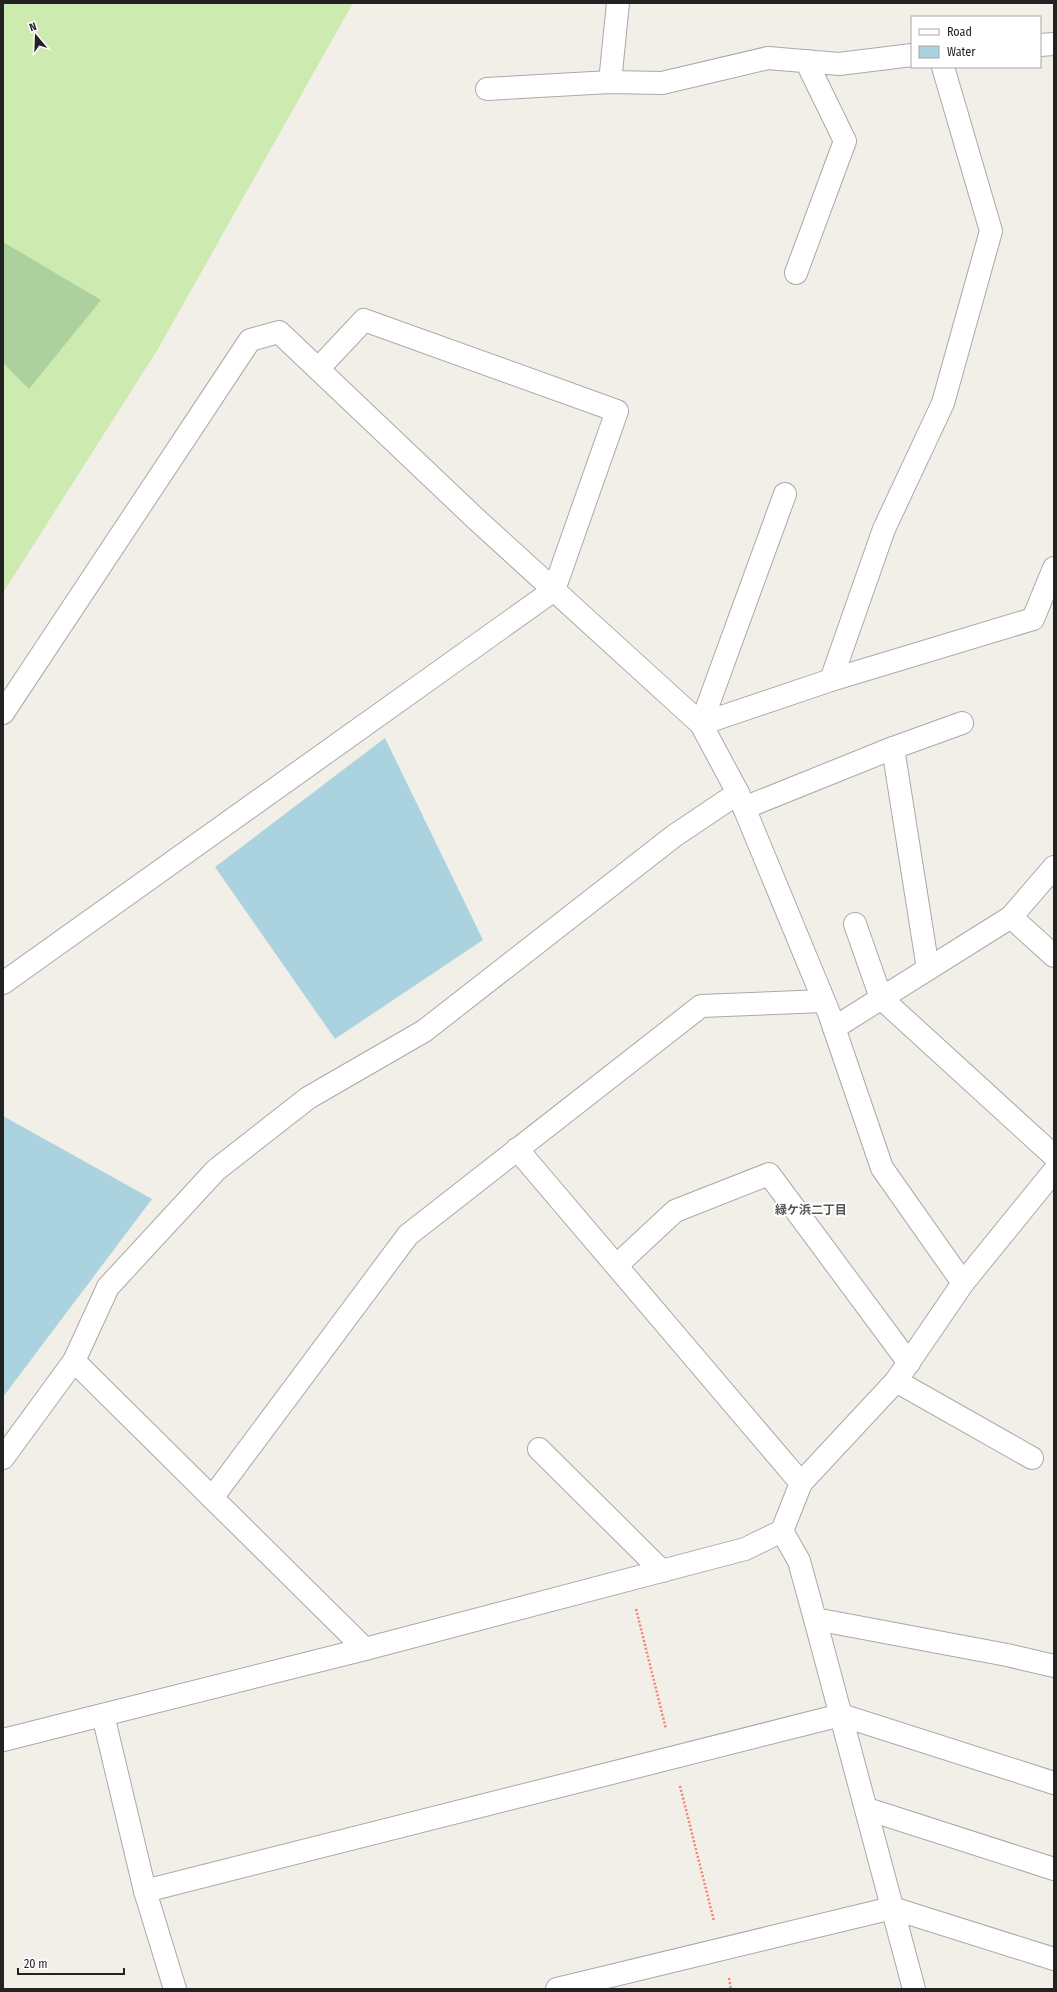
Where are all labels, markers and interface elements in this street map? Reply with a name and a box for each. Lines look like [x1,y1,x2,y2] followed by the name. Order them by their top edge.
[16,16,56,56] north arrow
[911,16,1041,68] legend
[28,20,38,34] text: N
[947,25,972,39] text: Road
[947,45,976,59] text: Water
[775,1203,847,1217] district label: 緑ケ浜二丁目
[18,1950,124,1976] scale bar
[24,1957,48,1971] text: 20 m

